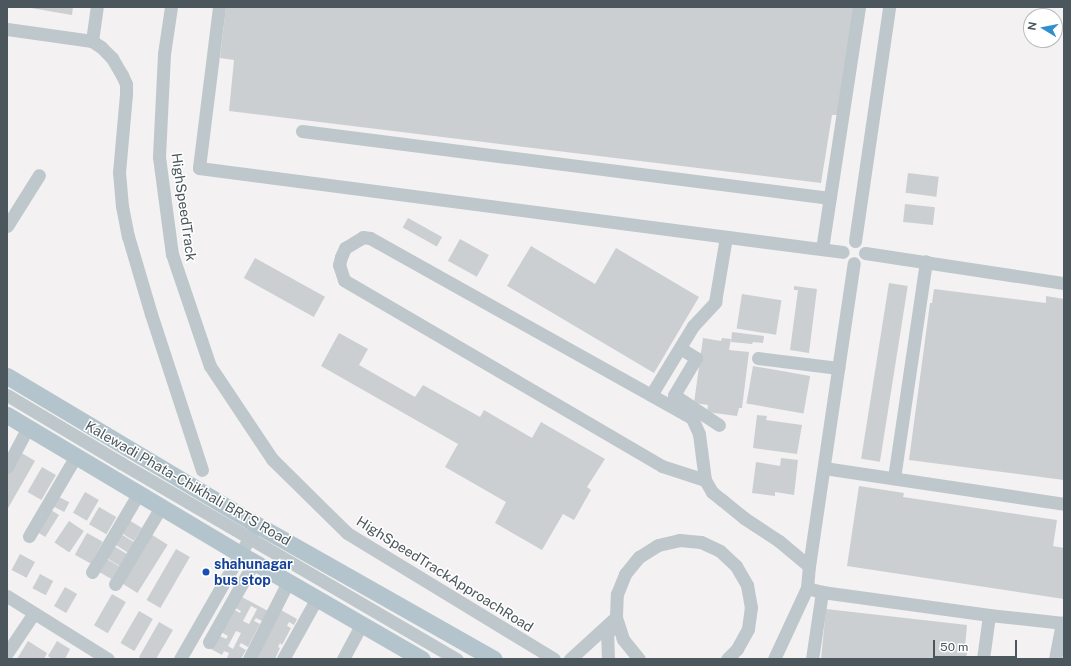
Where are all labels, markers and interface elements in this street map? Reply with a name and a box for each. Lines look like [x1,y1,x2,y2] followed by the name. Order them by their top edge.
[1023,8,1063,48] north arrow
[1026,21,1039,31] text: N
[168,152,200,262] street label: HighSpeedTrack
[82,417,294,549] street label: Kalewadi Phata-Chikhali BRTS Road
[353,512,537,636] street label: HighSpeedTrackApproachRoad
[214,556,293,588] place label: shahunagar bus stop
[201,567,211,577] marker: shahunagar bus stop
[935,632,1019,658] scale bar
[940,640,968,654] text: 50 m

